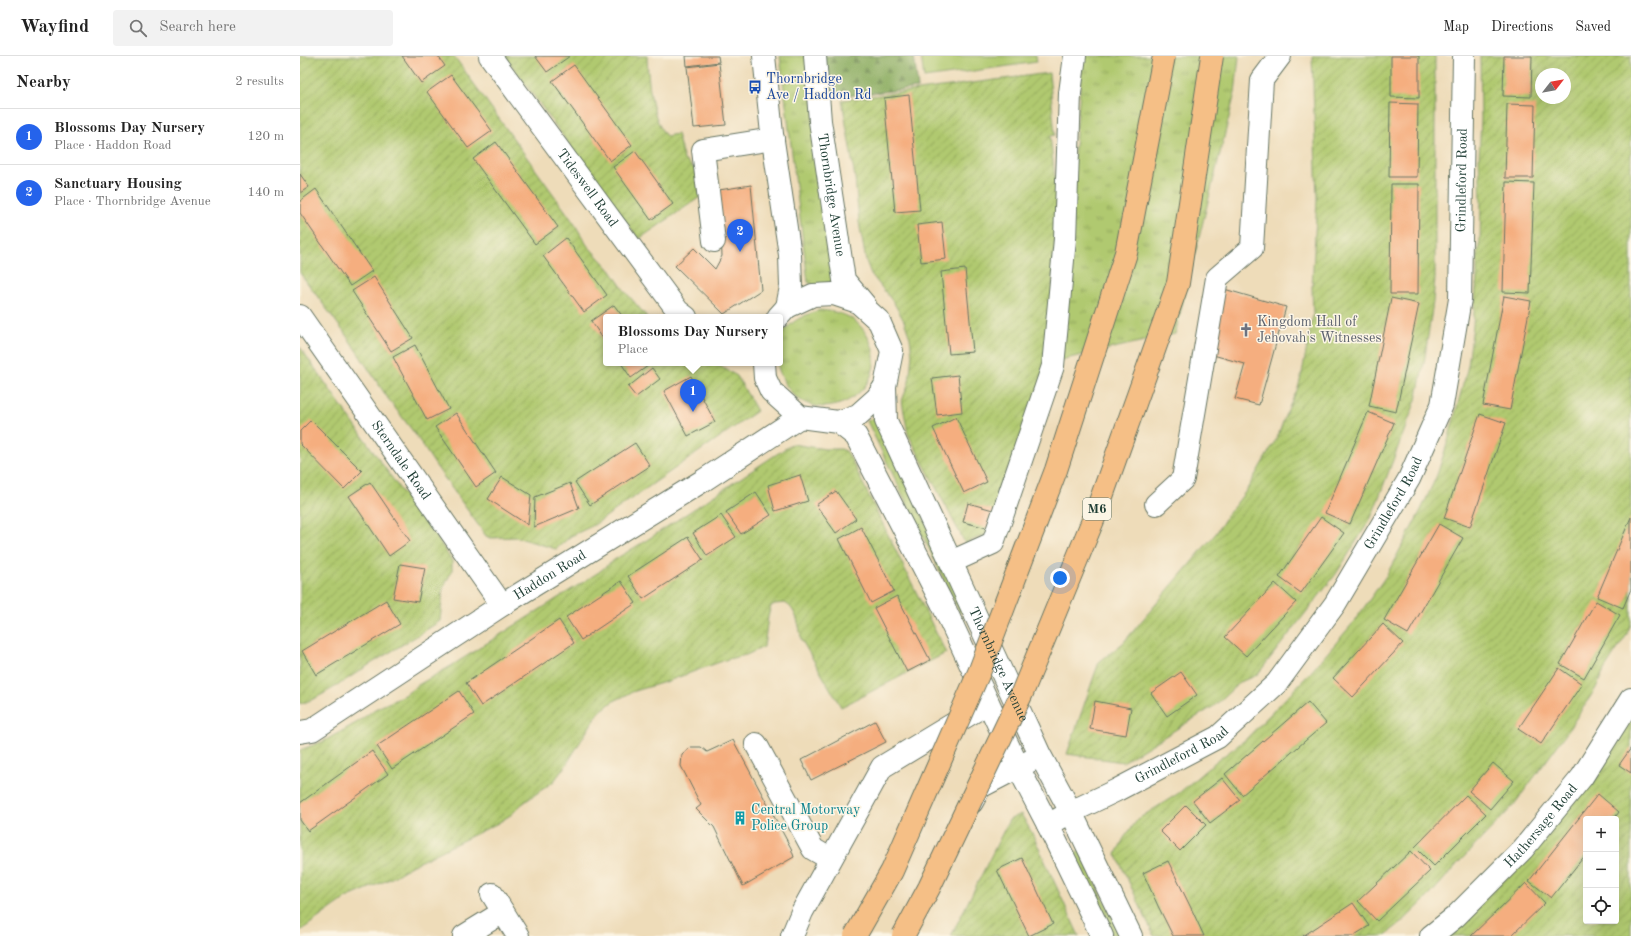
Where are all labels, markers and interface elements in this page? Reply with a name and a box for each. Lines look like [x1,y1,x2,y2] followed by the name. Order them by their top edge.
[113,10,393,46] search box
[127,17,149,39] icon: search
[20,18,89,37] text: Wayfind
[159,20,236,35] text: Search here
[1443,20,1469,34] text: Map
[1491,20,1553,34] text: Directions
[1575,20,1611,34] text: Saved
[1535,68,1571,104] north arrow
[766,72,871,102] place label: Thornbridge Ave / Haddon Rd
[16,74,71,91] text: Nearby
[235,75,284,88] text: 2 results
[747,79,763,95] bus stop icon: Thornbridge Ave / Haddon Rd
[54,121,205,136] text: Blossoms Day Nursery
[1454,128,1470,233] street label: Grindleford Road
[25,130,33,143] text: 1
[247,130,284,143] text: 120 m
[815,132,847,257] street label: Thornbridge Avenue
[54,139,172,152] text: Place · Haddon Road
[554,146,621,230] street label: Tideswell Road
[54,177,182,192] text: Sanctuary Housing
[25,186,33,199] text: 2
[247,186,284,199] text: 140 m
[54,195,211,208] text: Place · Thornbridge Avenue
[727,219,753,252] pin: 2
[603,314,783,366] popup
[1257,315,1382,345] place label: Kingdom Hall of Jehovah's Witnesses
[1238,322,1254,338] church icon: Kingdom Hall of Jehovah's Witnesses
[617,325,769,340] text: Blossoms Day Nursery
[617,343,648,356] text: Place
[680,379,706,412] pin: 1
[368,418,433,502] street label: Sterndale Road
[1362,455,1425,552] street label: Grindleford Road
[1083,498,1111,520] road number: M6
[511,548,589,603] street label: Haddon Road
[1050,568,1070,588] your location
[966,605,1031,724] street label: Thornbridge Avenue
[1133,724,1231,786] street label: Grindleford Road
[1502,781,1580,870] street label: Hathersage Road
[751,803,861,833] place label: Central Motorway Police Group
[732,810,748,826] building icon: Central Motorway Police Group
[1583,816,1619,924] map controls
[1583,816,1619,852] button: +
[1583,852,1619,888] button: −
[1583,888,1619,924] button: locate

